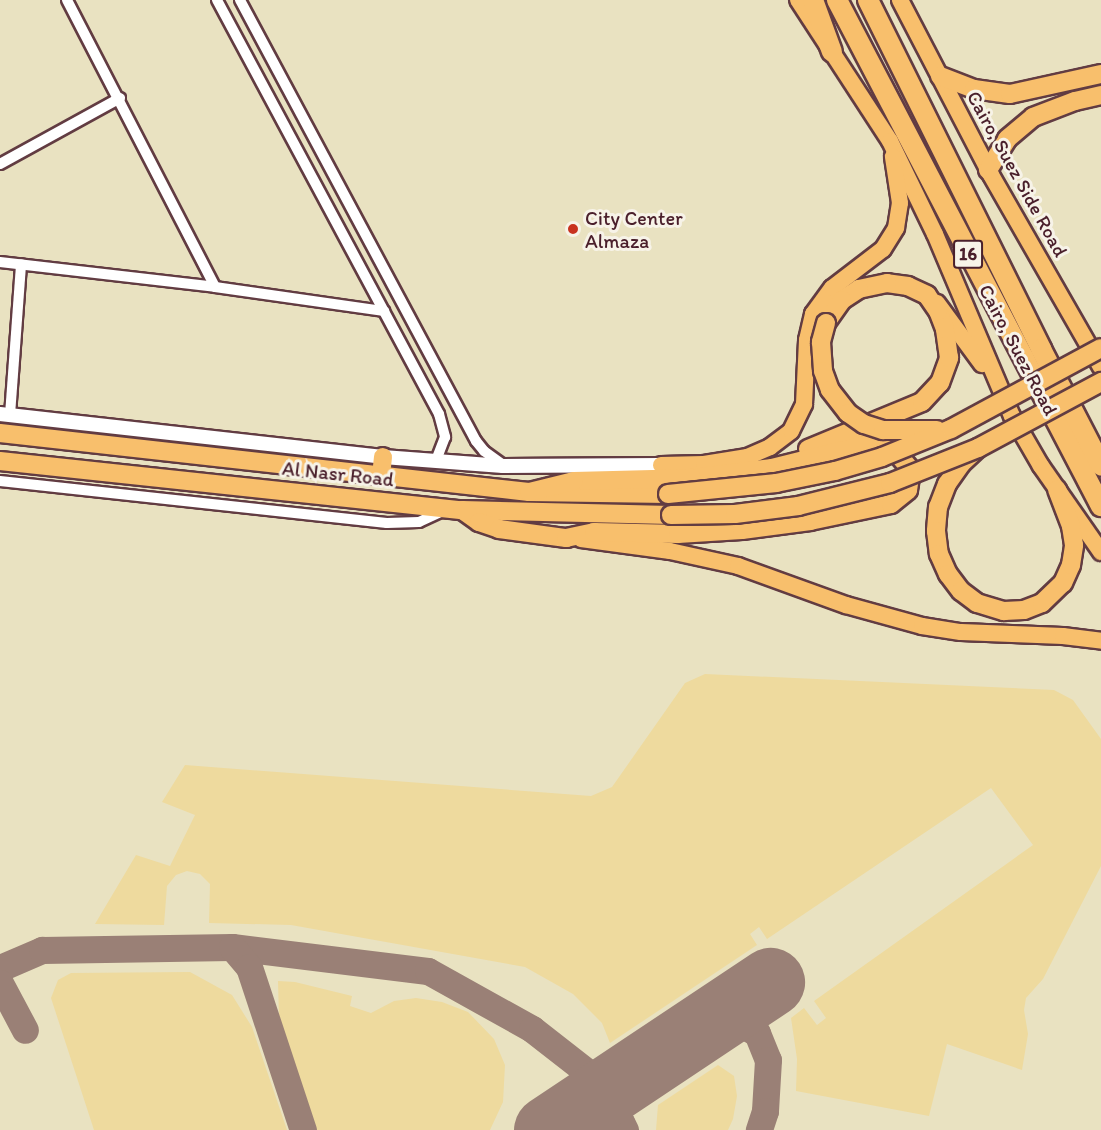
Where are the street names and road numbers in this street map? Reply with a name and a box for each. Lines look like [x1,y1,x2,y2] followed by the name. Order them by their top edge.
[961,87,1073,261] street label: Cairo, Suez Side Road
[953,239,983,269] road number: 16
[974,281,1062,419] street label: Cairo, Suez Road
[282,456,394,492] street label: Al Nasr Road

